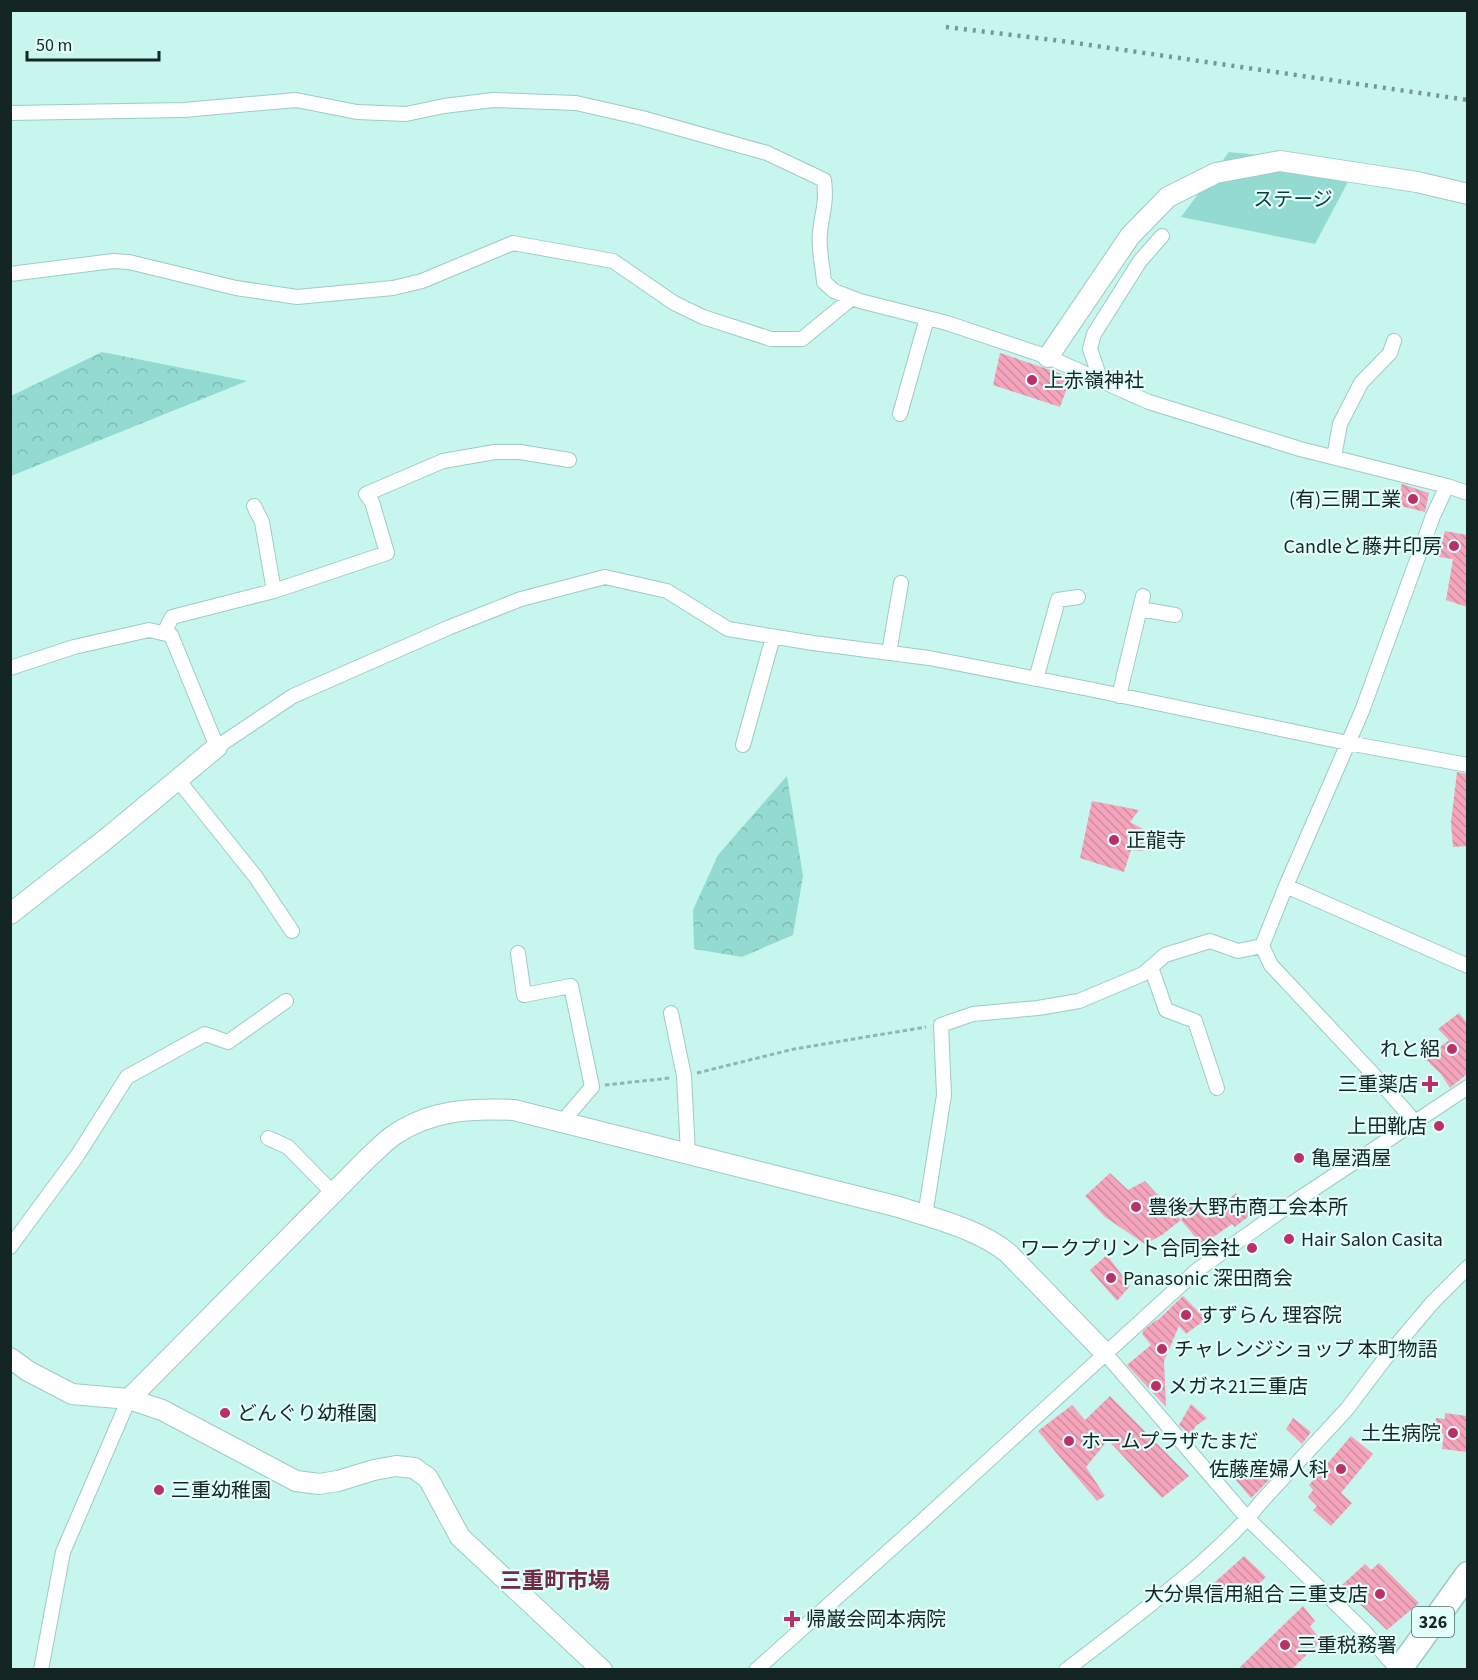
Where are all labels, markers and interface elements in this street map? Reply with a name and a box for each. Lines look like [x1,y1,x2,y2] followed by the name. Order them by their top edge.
[27,24,159,62] scale bar
[36,33,72,58] text: 50 m
[1253,186,1333,214] park label: ステージ
[1044,367,1144,395] place label: 上赤嶺神社
[1025,373,1039,387] marker: 上赤嶺神社
[1289,486,1401,514] place label: (有)三開工業
[1406,492,1420,506] marker: (有)三開工業
[1283,533,1442,561] place label: Candleと藤井印房
[1447,539,1461,553] marker: Candleと藤井印房
[1126,827,1186,855] place label: 正龍寺
[1107,833,1121,847] marker: 正龍寺
[1380,1036,1440,1064] place label: れと絽
[1445,1042,1459,1056] marker: れと絽
[1338,1071,1418,1099] place label: 三重薬店
[1423,1077,1437,1091] marker: 三重薬店
[1347,1113,1427,1141] place label: 上田靴店
[1432,1119,1446,1133] marker: 上田靴店
[1311,1145,1391,1173] place label: 亀屋酒屋
[1292,1151,1306,1165] marker: 亀屋酒屋
[1148,1194,1348,1222] place label: 豊後大野市商工会本所
[1129,1200,1143,1214] marker: 豊後大野市商工会本所
[1301,1226,1443,1254] place label: Hair Salon Casita
[1282,1232,1296,1246] marker: Hair Salon Casita
[1020,1235,1240,1263] place label: ワークプリント合同会社
[1245,1241,1259,1255] marker: ワークプリント合同会社
[1123,1265,1293,1293] place label: Panasonic 深田商会
[1104,1271,1118,1285] marker: Panasonic 深田商会
[1198,1302,1342,1330] place label: すずらん 理容院
[1179,1308,1193,1322] marker: すずらん 理容院
[1174,1336,1438,1364] place label: チャレンジショップ 本町物語
[1155,1342,1169,1356] marker: チャレンジショップ 本町物語
[1168,1373,1308,1401] place label: メガネ21三重店
[1149,1379,1163,1393] marker: メガネ21三重店
[237,1400,377,1428] place label: どんぐり幼稚園
[218,1406,232,1420] marker: どんぐり幼稚園
[1361,1420,1441,1448] place label: 土生病院
[1446,1426,1460,1440] marker: 土生病院
[1081,1428,1259,1456] place label: ホームプラザたまだ
[1062,1434,1076,1448] marker: ホームプラザたまだ
[1209,1456,1329,1484] place label: 佐藤産婦人科
[1334,1462,1348,1476] marker: 佐藤産婦人科
[171,1477,271,1505] place label: 三重幼稚園
[152,1483,166,1497] marker: 三重幼稚園
[500,1565,610,1597] district label: 三重町市場
[1144,1581,1368,1609] place label: 大分県信用組合 三重支店
[1373,1587,1387,1601] marker: 大分県信用組合 三重支店
[806,1606,946,1634] place label: 帰巌会岡本病院
[1412,1607,1454,1637] road number: 326
[783,1610,801,1628] marker: 帰巌会岡本病院
[1297,1632,1397,1660] place label: 三重税務署
[1278,1638,1292,1652] marker: 三重税務署

